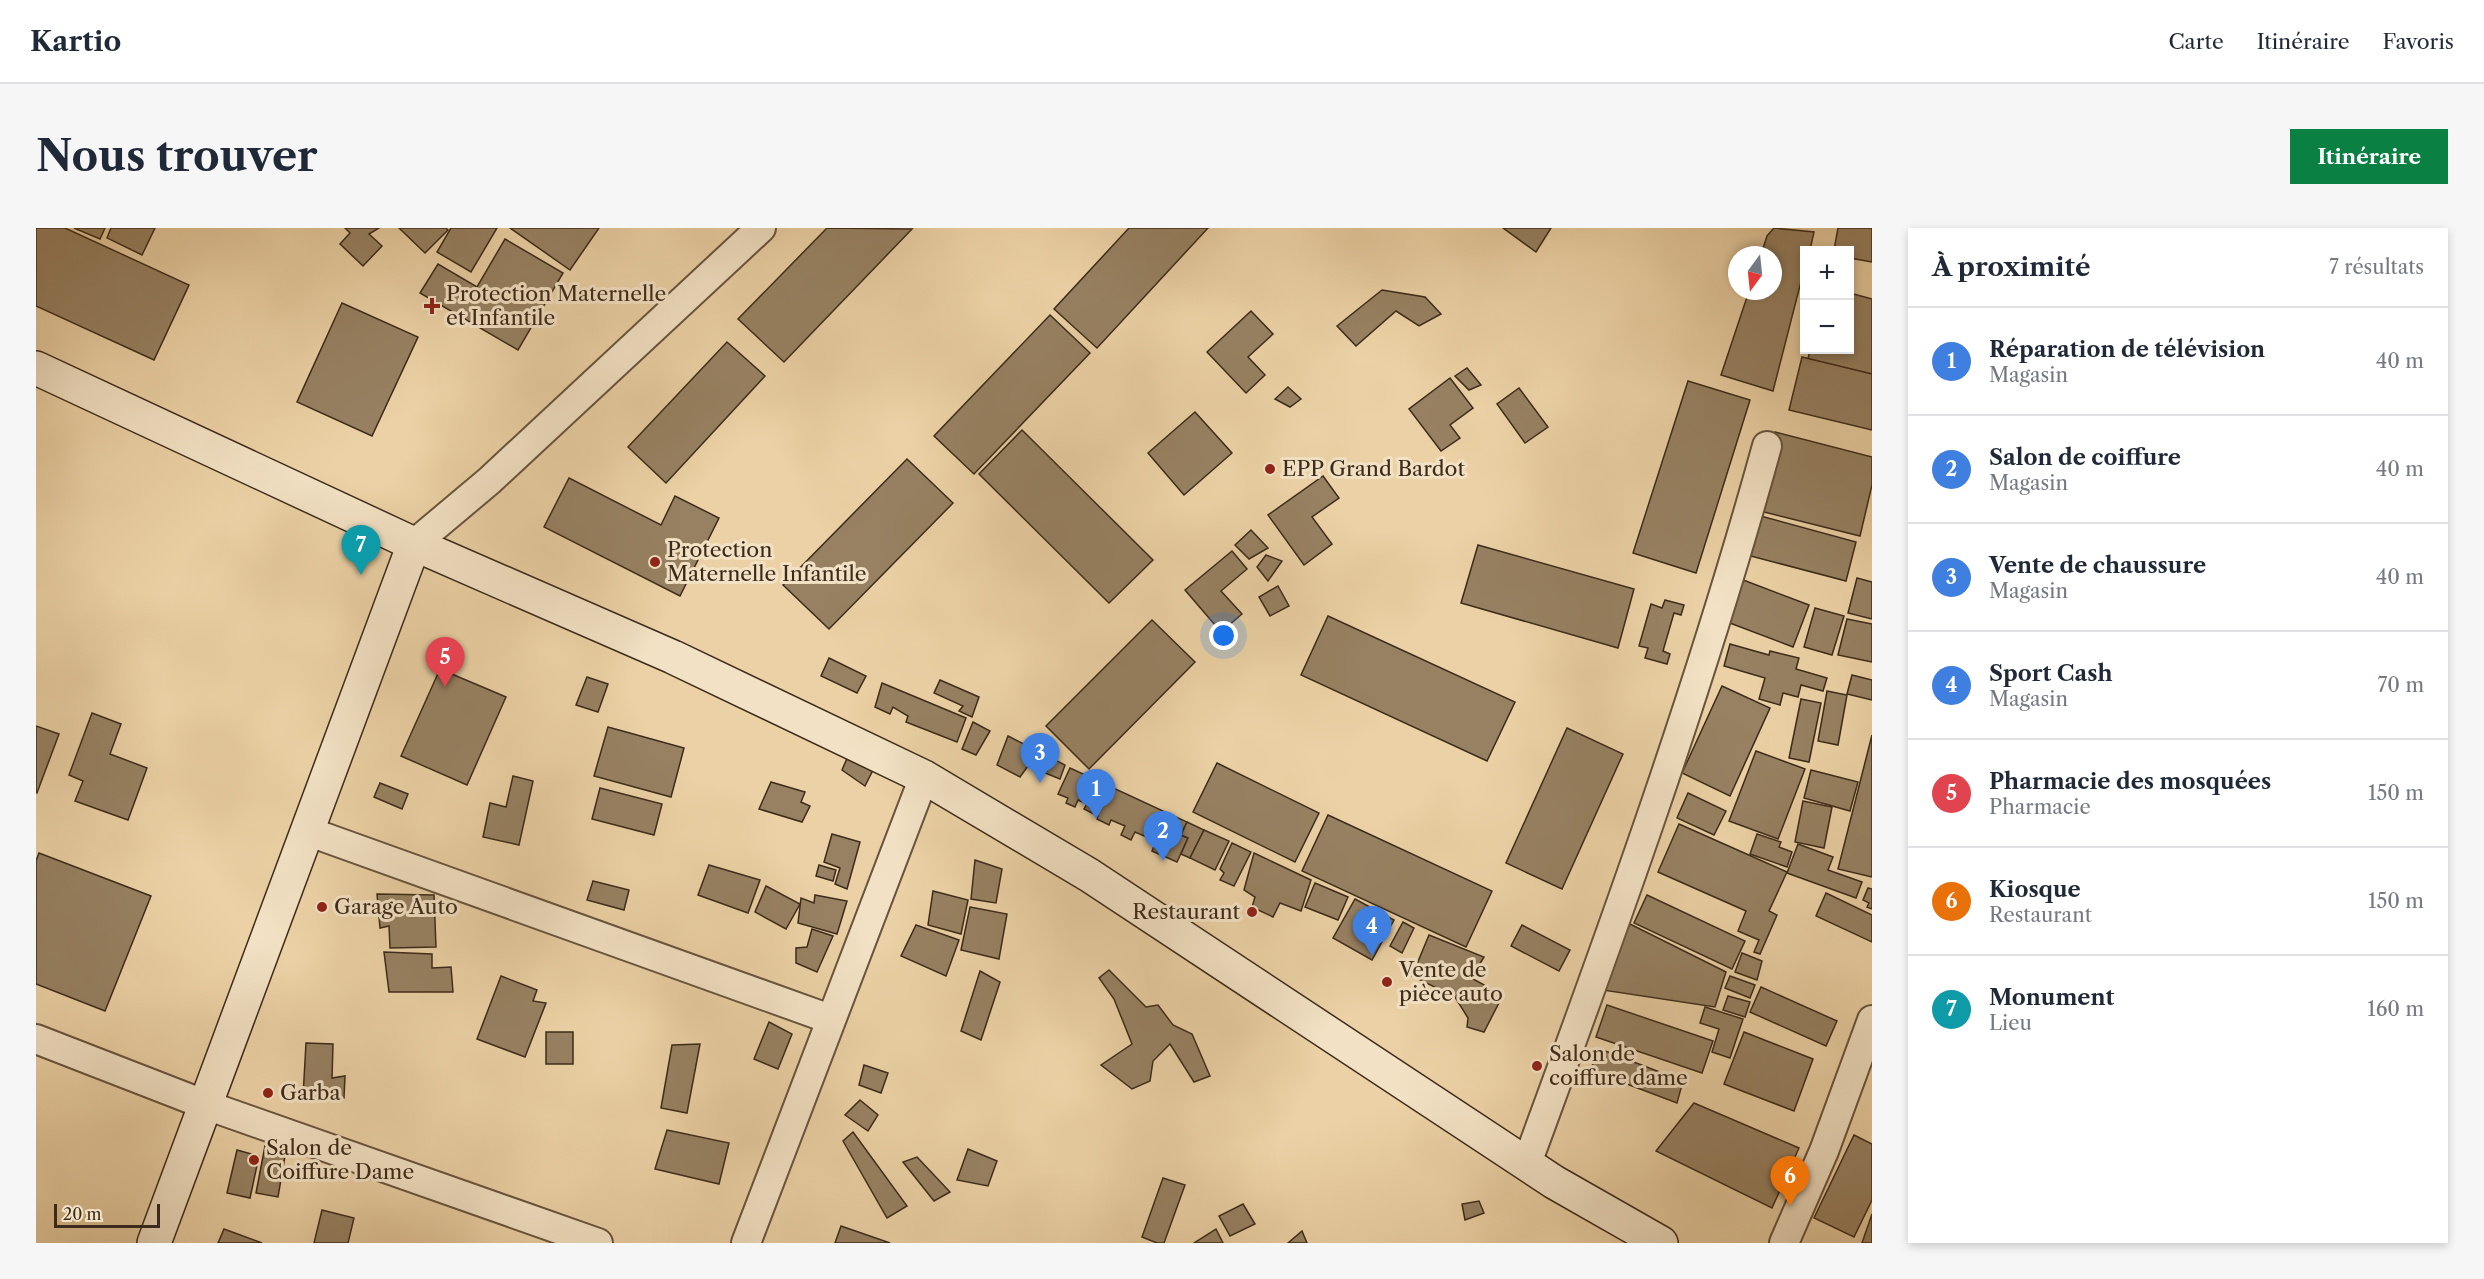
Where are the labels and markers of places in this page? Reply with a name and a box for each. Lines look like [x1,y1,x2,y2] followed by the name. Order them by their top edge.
[446,281,666,330] place label: Protection Maternelle et Infantile
[423,297,441,315] marker: Protection Maternelle et Infantile
[1282,456,1465,481] place label: EPP Grand Bardot
[1263,462,1277,476] marker: EPP Grand Bardot
[342,526,380,575] pin: 7
[667,537,866,586] place label: Protection Maternelle Infantile
[648,555,662,569] marker: Protection Maternelle Infantile
[426,638,464,687] pin: 5
[1020,734,1060,783] pin: 3
[1076,770,1116,819] pin: 1
[1144,812,1182,861] pin: 2
[334,894,458,919] place label: Garage Auto
[1132,899,1241,924] place label: Restaurant
[315,900,329,914] marker: Garage Auto
[1245,905,1259,919] marker: Restaurant
[1352,906,1392,956] pin: 4
[1398,957,1503,1006] place label: Vente de pièce auto
[1380,975,1394,989] marker: Vente de pièce auto
[1549,1041,1688,1090] place label: Salon de coiffure dame
[1530,1059,1544,1073] marker: Salon de coiffure dame
[280,1080,342,1105] place label: Garba
[261,1086,275,1100] marker: Garba
[266,1135,414,1184] place label: Salon de Coiffure Dame
[247,1153,261,1167] marker: Salon de Coiffure Dame
[1770,1156,1810,1206] pin: 6

